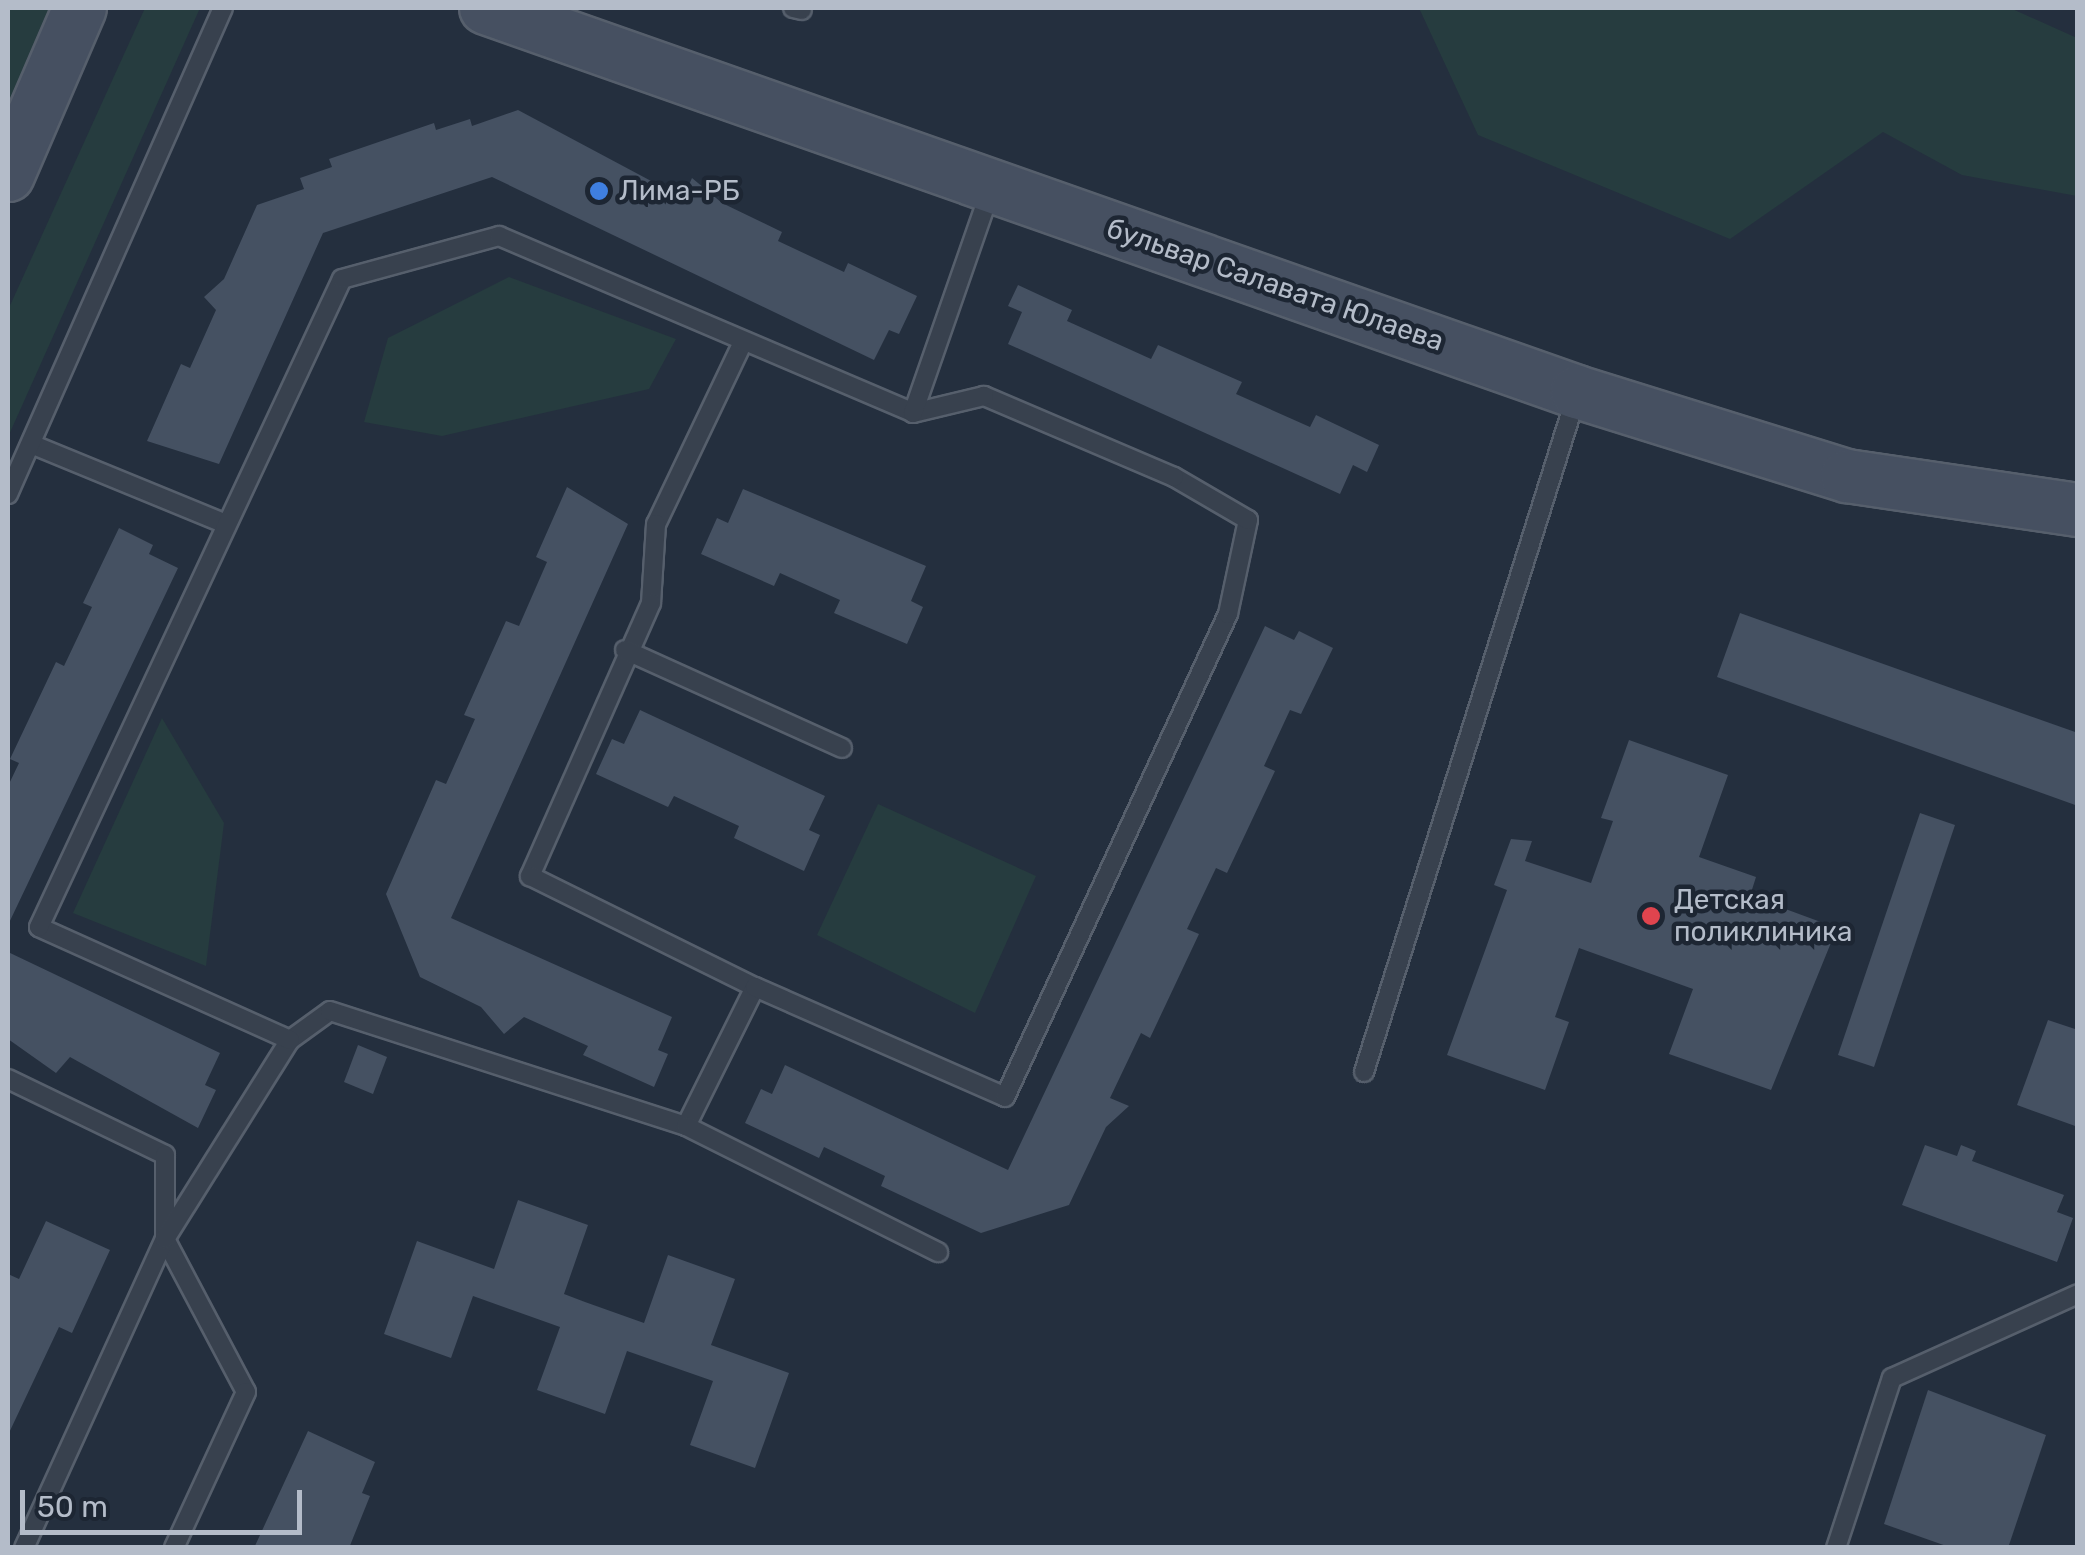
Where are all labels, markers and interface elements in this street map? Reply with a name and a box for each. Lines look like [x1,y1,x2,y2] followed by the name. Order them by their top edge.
[619,174,740,208] place label: Лима-РБ
[588,180,610,202] marker: Лима-РБ
[1102,211,1448,359] street label: бульвар Салавата Юлаева
[1674,883,1853,949] place label: Детская поликлиника
[1638,903,1664,929] marker: Детская поликлиника
[25,1470,308,1532] scale bar
[37,1489,108,1525] text: 50 m

